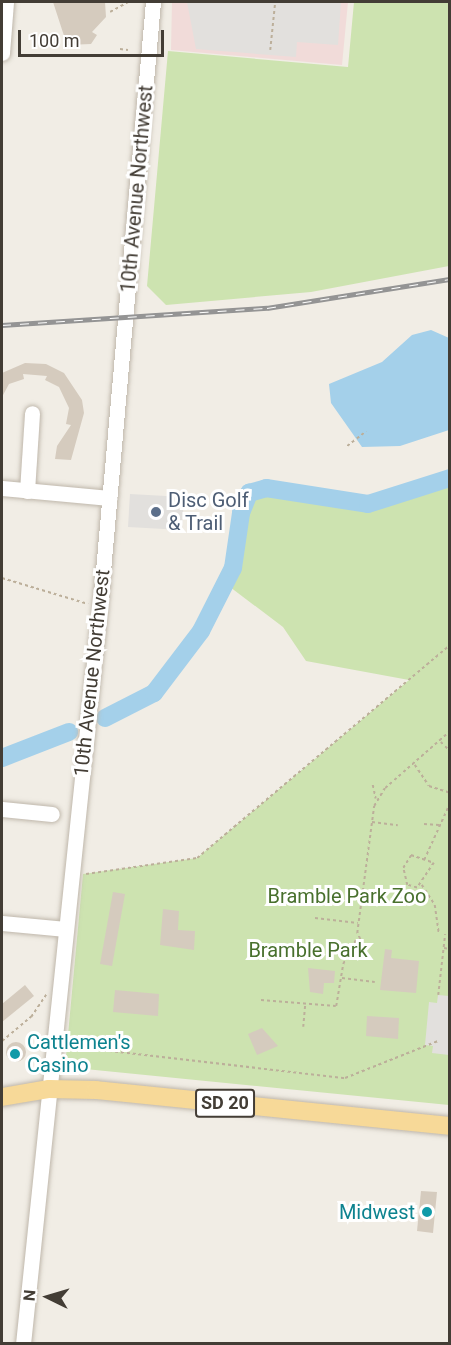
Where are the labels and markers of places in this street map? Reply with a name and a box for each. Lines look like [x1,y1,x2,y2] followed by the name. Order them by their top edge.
[168,488,249,535] place label: Disc Golf & Trail
[149,505,163,519] marker: Disc Golf & Trail
[27,1030,131,1077] place label: Cattlemen's Casino
[8,1047,22,1061] marker: Cattlemen's Casino
[339,1200,415,1224] place label: Midwest
[420,1205,434,1219] marker: Midwest

